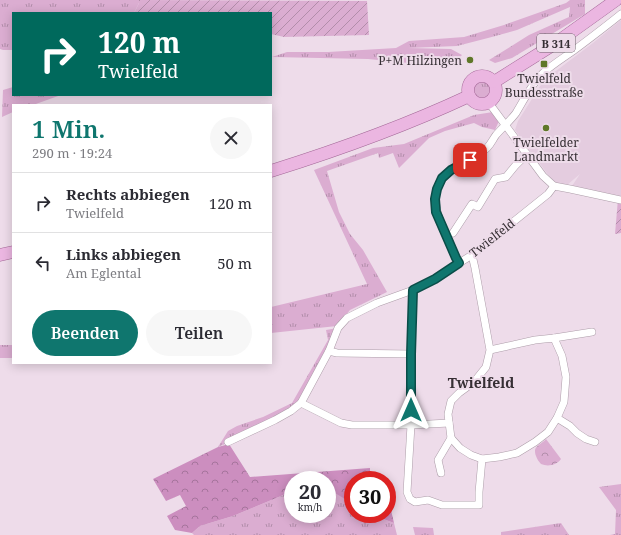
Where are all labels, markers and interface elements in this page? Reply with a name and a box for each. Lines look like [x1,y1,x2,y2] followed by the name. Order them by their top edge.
[98,23,180,61] text: 120 m
[32,28,84,80] icon: right
[537,34,575,52] road number: B 314
[378,52,462,69] place label: P+M Hilzingen
[465,55,475,65] marker: P+M Hilzingen
[98,59,178,83] text: Twielfeld
[539,59,549,69] marker: Twielfeld Bundesstraße
[505,70,583,101] place label: Twielfeld Bundesstraße
[32,112,105,145] text: 1 Min.
[210,117,252,159] button: close
[541,123,551,133] marker: Twielfelder Landmarkt
[513,134,579,165] place label: Twielfelder Landmarkt
[453,143,487,177] pin
[32,144,112,162] text: 290 m · 19:24
[459,149,481,171] icon: arrive
[66,184,190,204] text: Rechts abbiegen
[32,192,54,214] icon: right
[209,193,252,213] text: 120 m
[66,204,124,222] text: Twielfeld
[466,214,519,261] street label: Twielfeld
[66,244,181,264] text: Links abbiegen
[32,252,54,274] icon: left
[217,253,252,273] text: 50 m
[66,264,141,282] text: Am Eglental
[32,310,138,356] button: Beenden
[146,310,252,356] button: Teilen
[448,373,514,392] district label: Twielfeld
[390,389,432,431] position arrow
[344,471,396,523] speed limit sign: 30
[299,478,321,505] text: 20
[298,500,322,514] text: km/h

